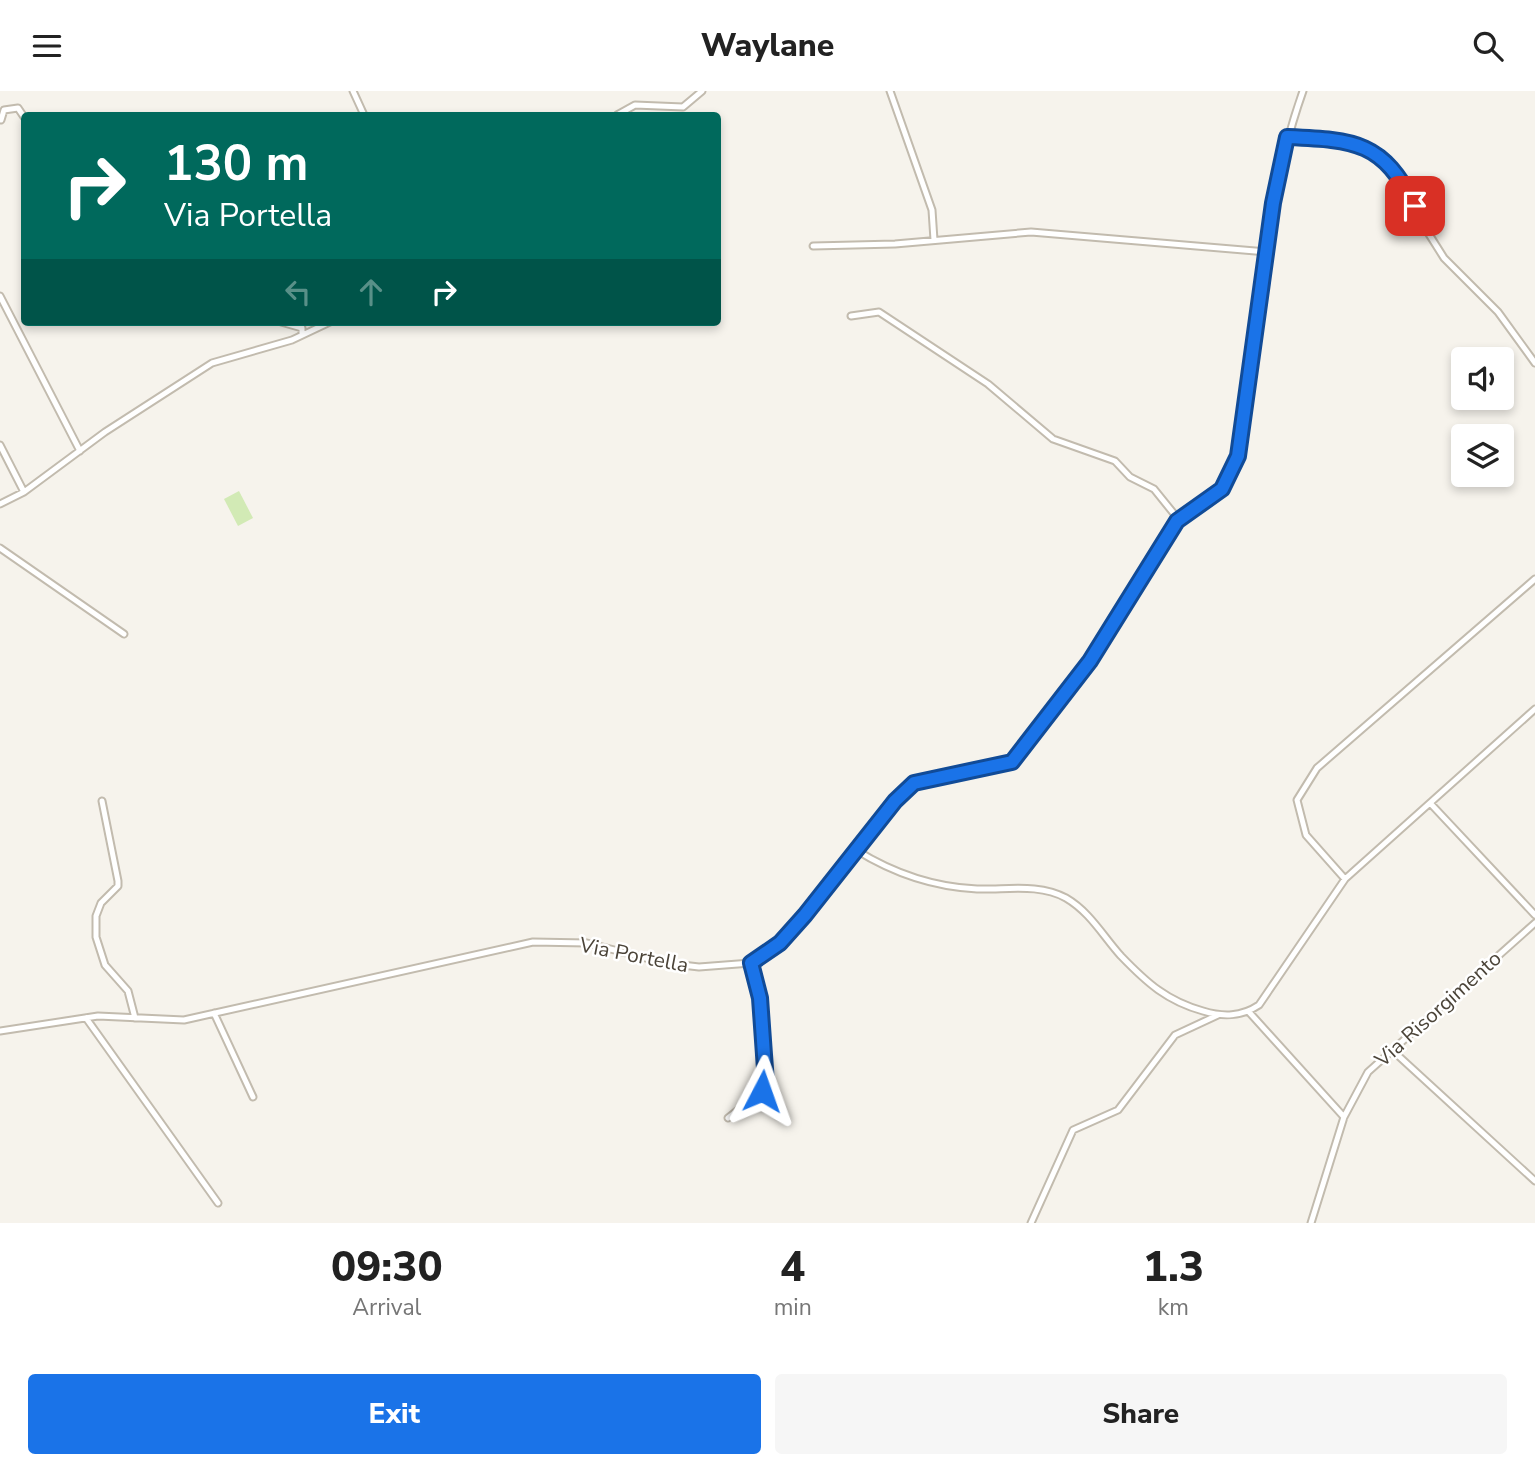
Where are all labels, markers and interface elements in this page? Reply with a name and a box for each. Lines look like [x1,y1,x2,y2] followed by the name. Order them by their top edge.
[701,24,834,67] text: Waylane
[28,27,66,65] icon: menu
[1469,27,1507,65] icon: search
[164,130,308,197] text: 130 m
[49,140,140,231] icon: right
[1385,176,1445,236] pin
[1396,187,1434,225] icon: arrive
[164,194,332,237] text: Via Portella
[279,273,317,311] icon: left
[352,273,390,311] icon: ahead
[425,273,463,311] icon: right
[1451,347,1514,487] map controls
[1451,347,1514,410] button: sound
[1451,424,1514,487] button: layers
[576,931,691,979] street label: Via Portella
[1368,945,1507,1074] street label: Via Risorgimento
[725,1054,799,1128] position arrow
[331,1239,443,1296] text: 09:30
[780,1239,805,1296] text: 4
[1143,1239,1204,1296] text: 1.3
[352,1292,421,1323] text: Arrival
[774,1292,812,1323] text: min
[1158,1292,1189,1323] text: km
[28,1374,761,1454] button: Exit
[775,1374,1507,1454] button: Share

